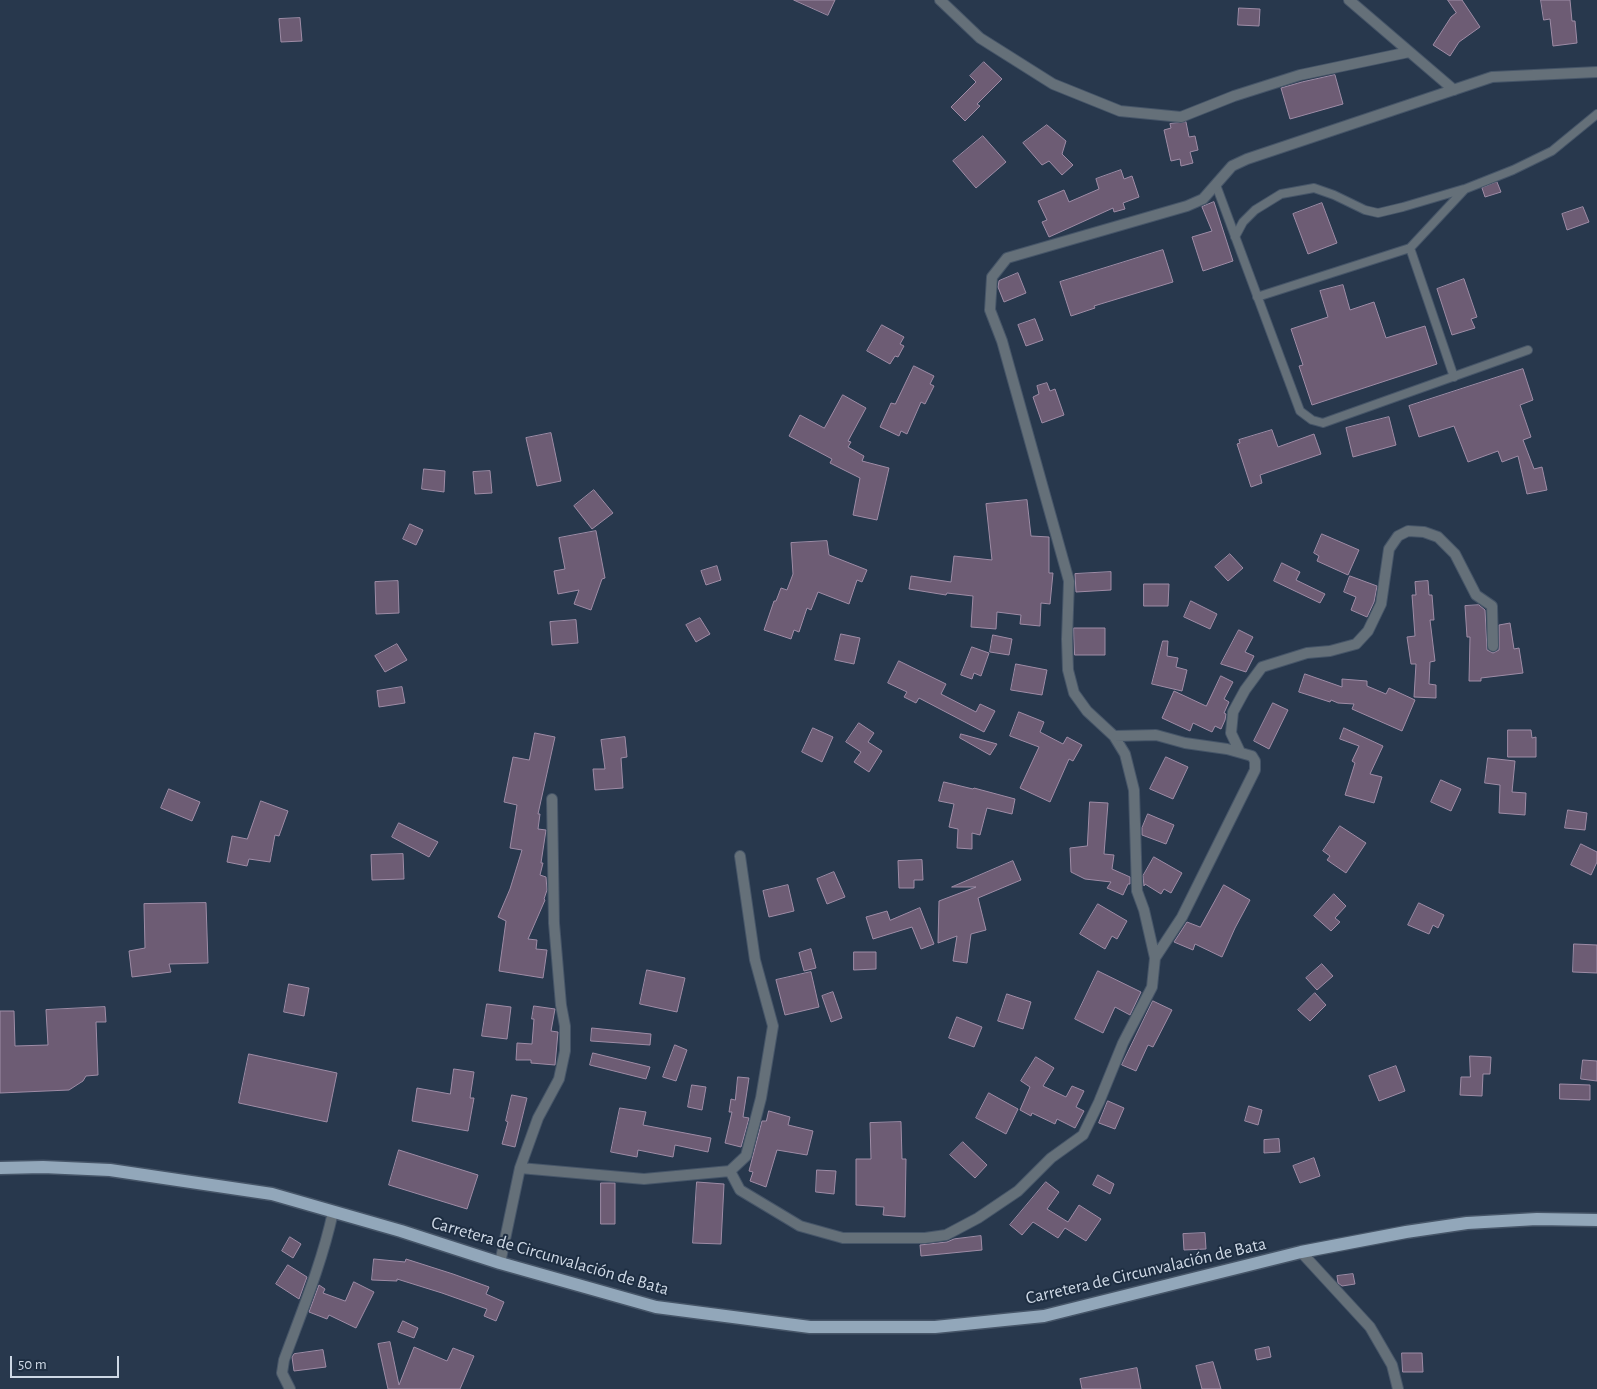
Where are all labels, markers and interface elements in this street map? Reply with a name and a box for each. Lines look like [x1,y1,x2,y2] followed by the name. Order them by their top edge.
[429,1212,671,1300] street label: Carretera de Circunvalación de Bata
[1024,1233,1268,1309] street label: Carretera de Circunvalación de Bata
[12,1346,121,1378] scale bar
[18,1357,47,1372] text: 50 m

